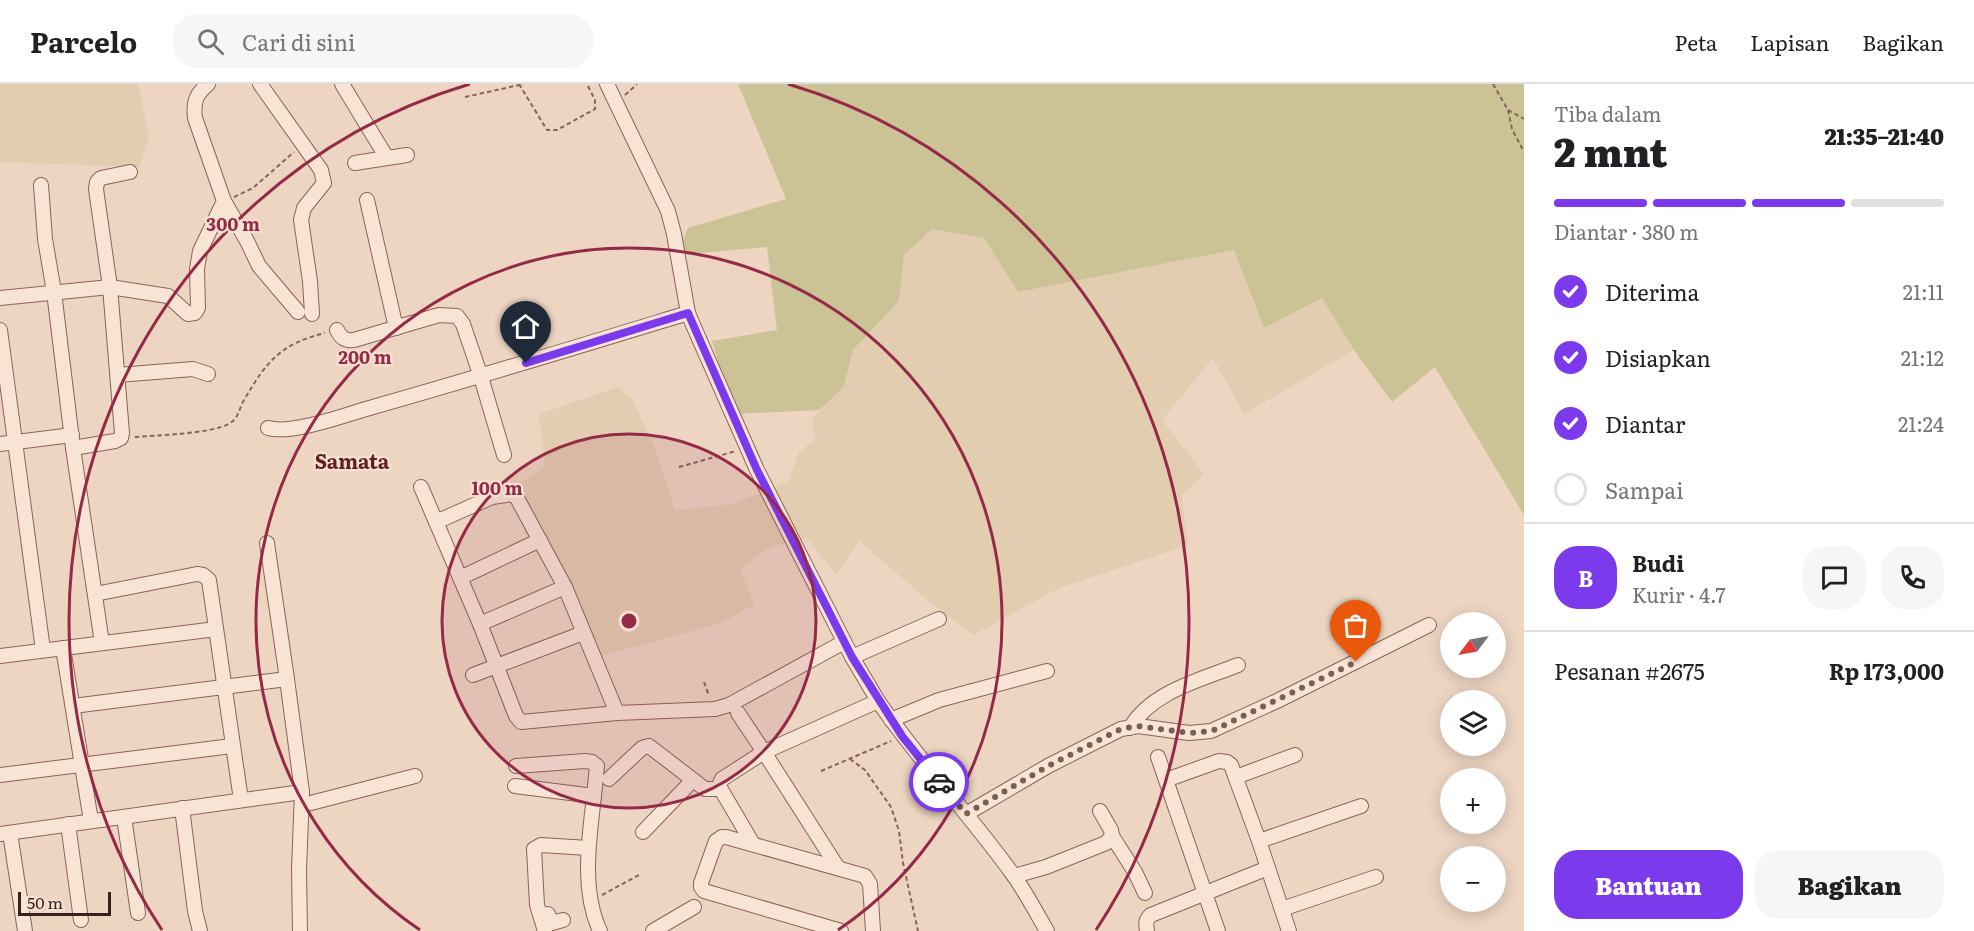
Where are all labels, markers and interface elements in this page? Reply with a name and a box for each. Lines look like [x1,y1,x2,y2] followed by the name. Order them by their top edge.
[173,14,593,68] search box
[30,20,137,62] text: Parcelo
[194,25,227,58] icon: search
[242,25,355,58] text: Cari di sini
[1675,26,1717,57] text: Peta
[1750,26,1829,57] text: Lapisan
[1862,26,1944,57] text: Bagikan
[1554,98,1661,128] text: Tiba dalam
[1824,119,1944,152] text: 21:35–21:40
[1554,121,1667,179] text: 2 mnt
[206,210,260,237] text: 300 m
[1554,216,1699,246] text: Diantar · 380 m
[1554,275,1587,308] icon: check
[1605,275,1699,308] text: Diterima
[1903,276,1944,306] text: 21:11
[500,301,551,363] pin
[509,310,542,343] icon: home
[1554,341,1587,374] icon: check
[1605,341,1711,374] text: Disiapkan
[1901,342,1944,372] text: 21:12
[338,343,392,370] text: 200 m
[1554,407,1587,440] icon: check
[1605,407,1685,440] text: Diantar
[1898,408,1944,438] text: 21:24
[315,445,390,475] district label: Samata
[1605,473,1683,506] text: Sampai
[471,474,523,501] text: 100 m
[1632,546,1684,579] text: Budi
[1803,546,1866,609] button: chat
[1881,546,1944,609] button: phone
[1578,561,1593,594] text: B
[1632,579,1726,609] text: Kurir · 4.7
[1330,600,1381,662] pin
[1339,609,1372,642] icon: bag
[619,611,639,631] centre of rings
[1440,612,1506,678] north arrow
[1440,612,1506,912] map controls
[1554,654,1705,687] text: Pesanan #2675
[1829,654,1944,687] text: Rp 173,000
[1440,690,1506,756] button: layers
[909,752,969,812] courier
[923,766,956,799] icon: car
[1440,768,1506,834] button: +
[1440,846,1506,912] button: −
[1554,850,1743,919] button: Bantuan
[1755,850,1944,919] button: Bagikan
[18,889,111,916] scale bar
[27,890,63,914] text: 50 m

